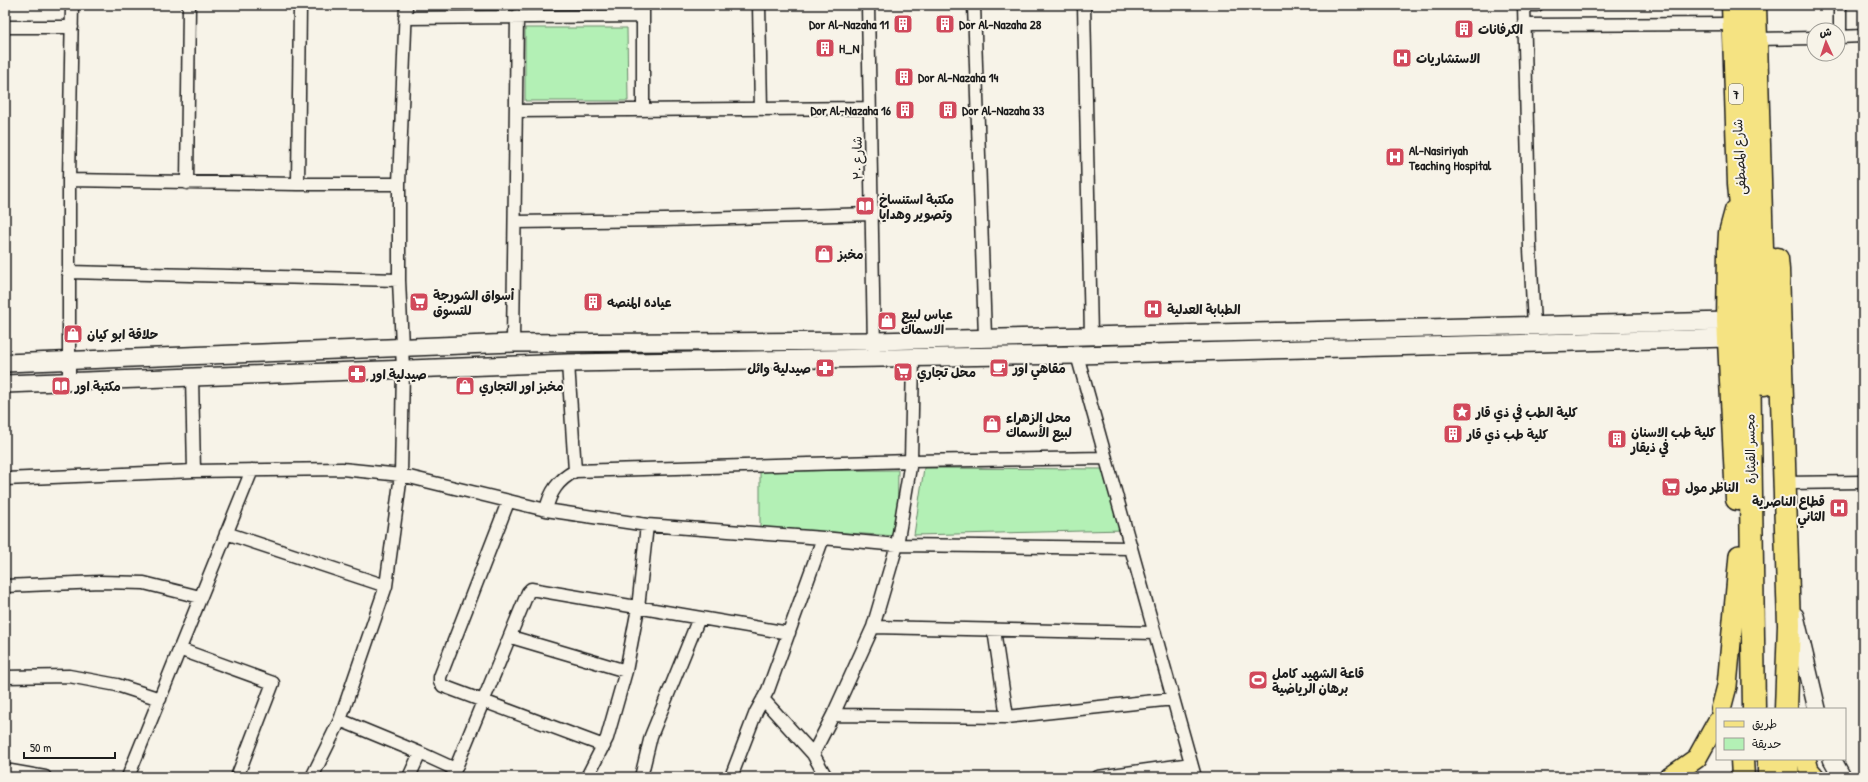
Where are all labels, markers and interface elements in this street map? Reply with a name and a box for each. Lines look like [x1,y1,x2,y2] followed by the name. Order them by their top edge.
[892,13,914,35] building icon: Dor Al-Nazaha 11
[934,13,956,35] building icon: Dor Al-Nazaha 28
[809,15,889,33] place label: Dor Al-Nazaha 11
[959,15,1042,33] place label: Dor Al-Nazaha 28
[1453,18,1475,40] building icon: الكرفانات
[1478,20,1523,38] place label: الكرفانات
[1806,22,1846,62] north arrow
[1819,25,1832,39] text: ش
[814,37,836,59] building icon: H_N
[839,39,860,57] place label: H_N
[1391,47,1413,69] hospital icon: الاستشاريات
[1416,49,1480,67] place label: الاستشاريات
[893,66,915,88] building icon: Dor Al-Nazaha 14
[918,68,998,86] place label: Dor Al-Nazaha 14
[1729,84,1743,104] road number: 7
[894,99,916,121] building icon: Dor Al-Nazaha 16
[937,99,959,121] building icon: Dor Al-Nazaha 33
[810,101,892,119] place label: Dor Al-Nazaha 16
[962,101,1045,119] place label: Dor Al-Nazaha 33
[1728,118,1751,195] street label: شارع المصطفى
[848,136,867,180] street label: شارع ٣٠
[1408,141,1492,175] place label: Al-Nasiriyah Teaching Hospital
[1384,146,1406,168] hospital icon: Al-Nasiriyah Teaching Hospital
[879,190,954,224] place label: مكتبة استنساخ وتصوير وهدايا
[854,195,876,217] library icon: مكتبة استنساخ وتصوير وهدايا
[813,243,835,265] shop icon: مخبز
[836,245,864,263] place label: مخبز
[433,286,515,320] place label: أسواق الشورجة للتسوق
[408,291,430,313] supermarket icon: أسواق الشورجة للتسوق
[582,291,604,313] building icon: عياده المنصه
[607,293,671,311] place label: عياده المنصه
[1142,298,1164,320] hospital icon: الطبابة العدلية
[1167,300,1241,318] place label: الطبابة العدلية
[901,305,953,338] place label: عباس لبيع الاسماك
[876,310,898,332] shop icon: عباس لبيع الاسماك
[62,323,84,345] shop icon: حلاقة ابو كيان
[87,325,159,343] place label: حلاقة ابو كيان
[814,357,836,379] pharmacy icon: صيدلية وائل
[988,357,1010,379] cafe icon: مقاهي اور
[747,359,811,377] place label: صيدلية وائل
[1012,359,1066,381] place label: مقاهي اور
[892,361,914,383] supermarket icon: محل تجاري
[346,363,368,385] pharmacy icon: صيدلية اور
[917,363,976,383] place label: محل تجاري
[370,365,427,383] place label: صيدلية اور
[50,375,72,397] library icon: مكتبة اور
[454,375,476,397] shop icon: مخبز اور التجاري
[74,377,121,395] place label: مكتبة اور
[479,377,563,397] place label: مخبز اور التجاري
[1451,401,1473,423] place icon: كلية الطب في ذي قار
[1475,403,1578,423] place label: كلية الطب في ذي قار
[1006,408,1072,442] place label: محل الزهراء لبيع الأسماك
[981,413,1003,435] shop icon: محل الزهراء لبيع الأسماك
[1740,414,1760,484] street label: مجسر القيثارة
[1442,423,1464,445] building icon: كلية طب ذي قار
[1630,423,1716,458] place label: كلية طب الاسنان في ذيقار
[1466,425,1548,445] place label: كلية طب ذي قار
[1606,428,1628,450] building icon: كلية طب الاسنان في ذيقار
[1660,476,1682,498] supermarket icon: الناظر مول
[1685,478,1739,496] place label: الناظر مول
[1752,492,1825,529] place label: قطاع الناصرية الثاني
[1828,497,1850,519] hospital icon: قطاع الناصرية الثاني
[1272,664,1364,697] place label: قاعة الشهيد كامل برهان الرياضية
[1247,669,1269,691] sports icon: قاعة الشهيد كامل برهان الرياضية
[1716,708,1846,760] legend
[1752,715,1777,732] text: طريق
[24,734,115,760] scale bar
[1752,735,1781,752] text: حديقة
[30,739,51,756] text: 50 m

